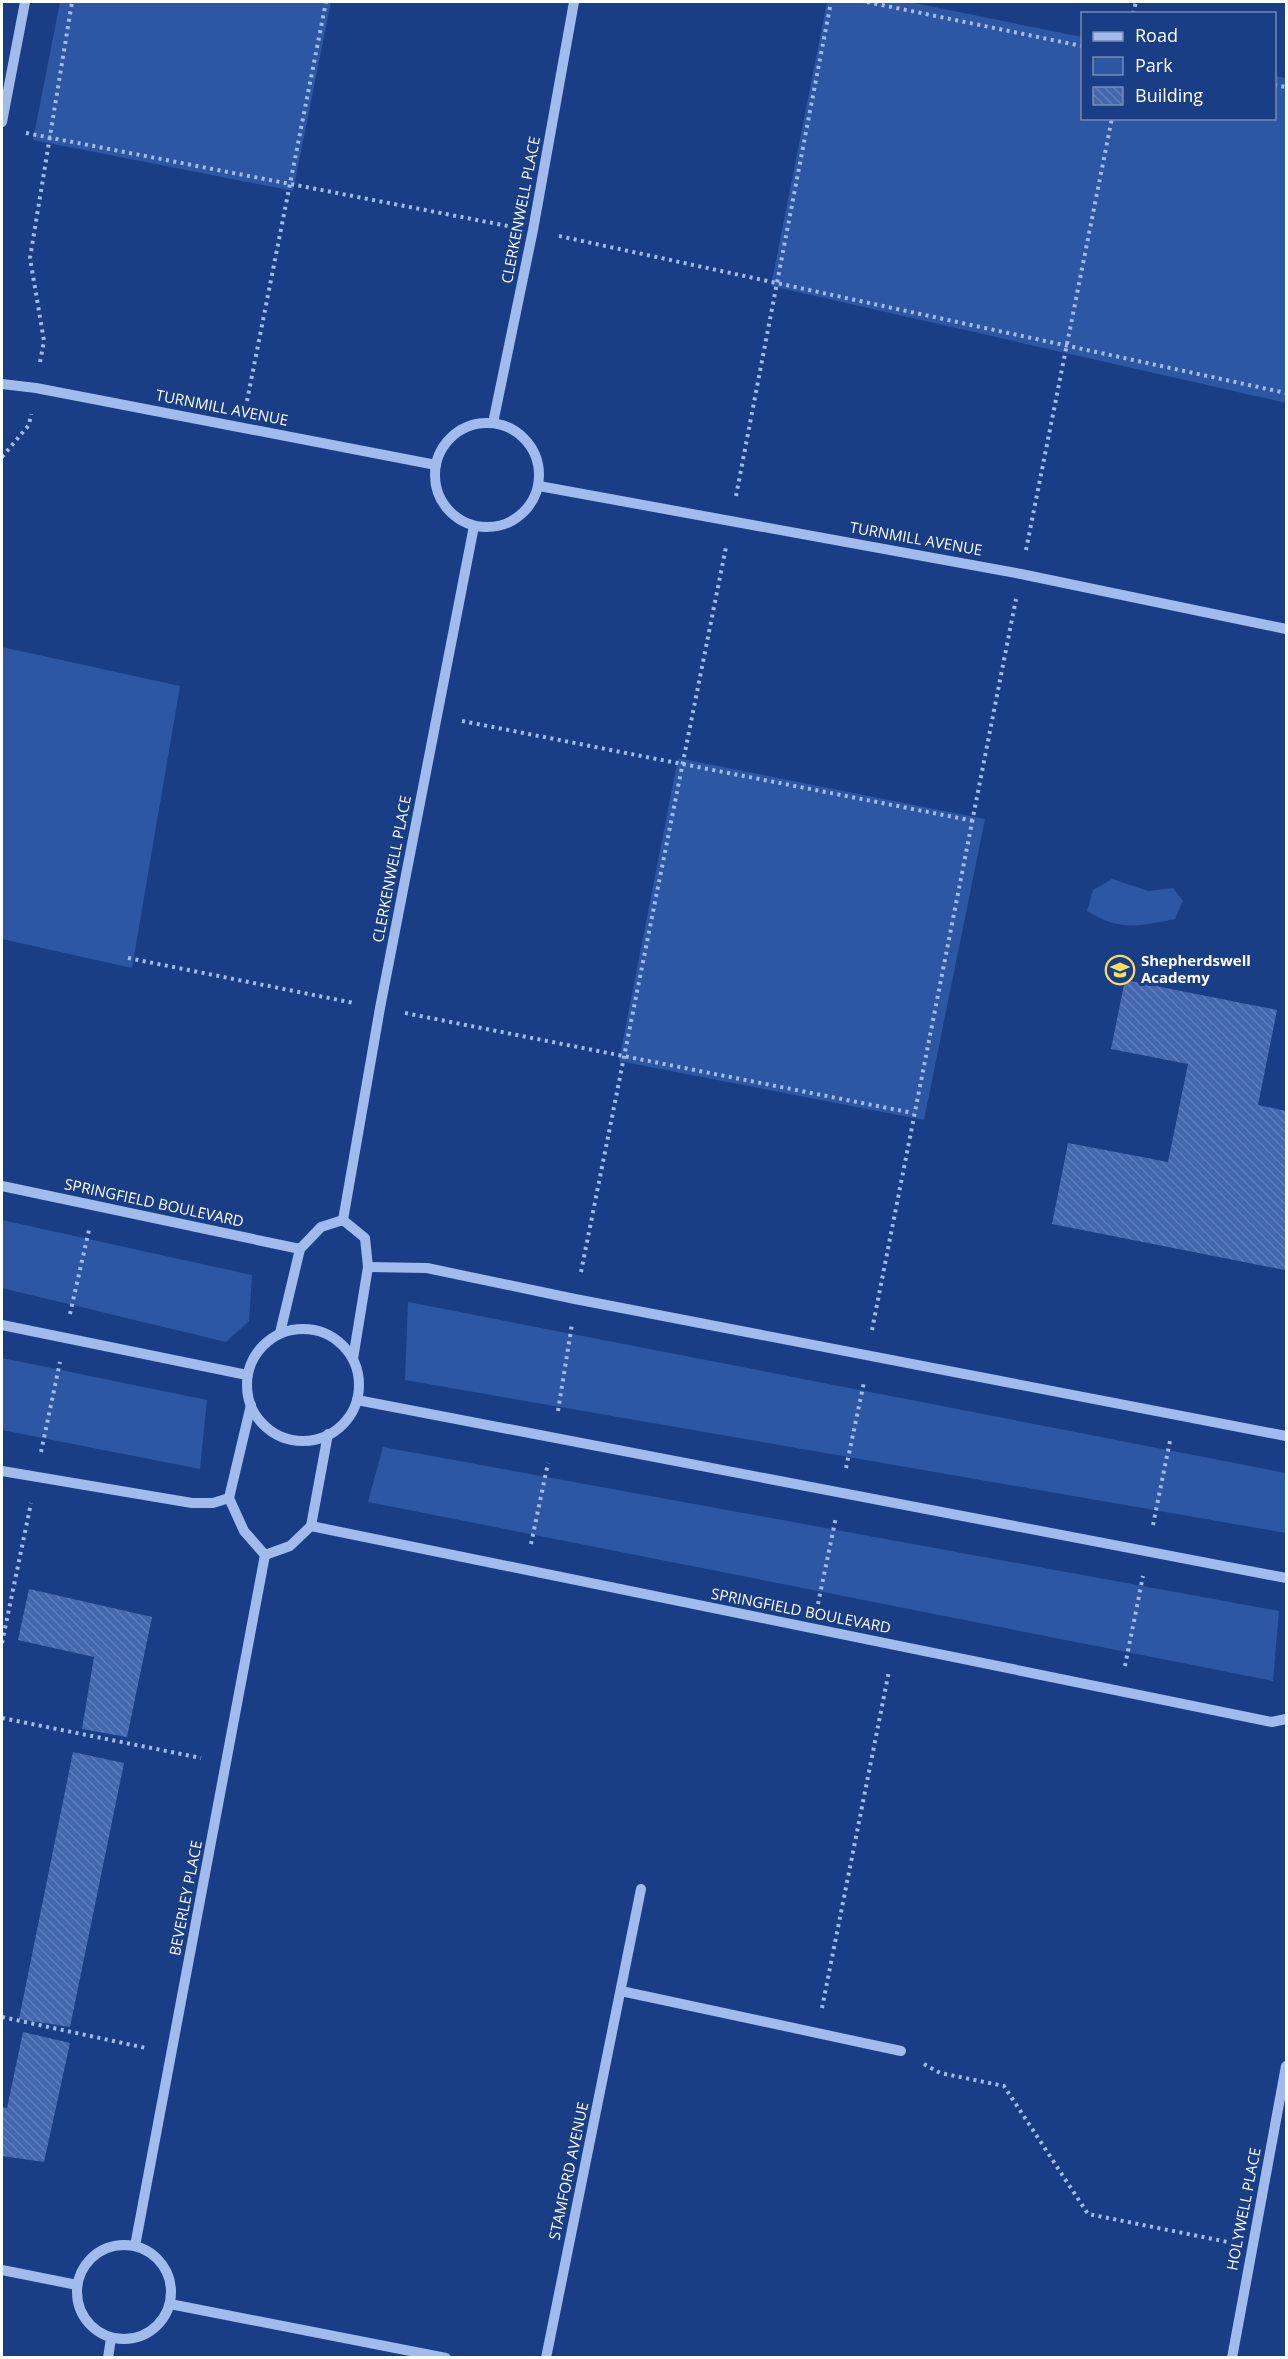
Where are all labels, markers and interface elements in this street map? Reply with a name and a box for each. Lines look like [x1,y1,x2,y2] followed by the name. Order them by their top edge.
[1081,12,1276,120] legend
[1135,23,1178,47] text: Road
[1135,53,1173,77] text: Park
[1135,83,1203,107] text: Building
[496,135,544,285] street label: CLERKENWELL PLACE
[154,384,290,430] street label: TURNMILL AVENUE
[848,517,984,560] street label: TURNMILL AVENUE
[367,794,415,944] street label: CLERKENWELL PLACE
[1141,950,1251,987] place label: Shepherdswell Academy
[1104,954,1136,986] school or university icon: Shepherdswell Academy
[63,1173,246,1231] street label: SPRINGFIELD BOULEVARD
[710,1583,893,1637] street label: SPRINGFIELD BOULEVARD
[164,1838,206,1957] street label: BEVERLEY PLACE
[544,2100,592,2241] street label: STAMFORD AVENUE
[1221,2146,1265,2272] street label: HOLYWELL PLACE

